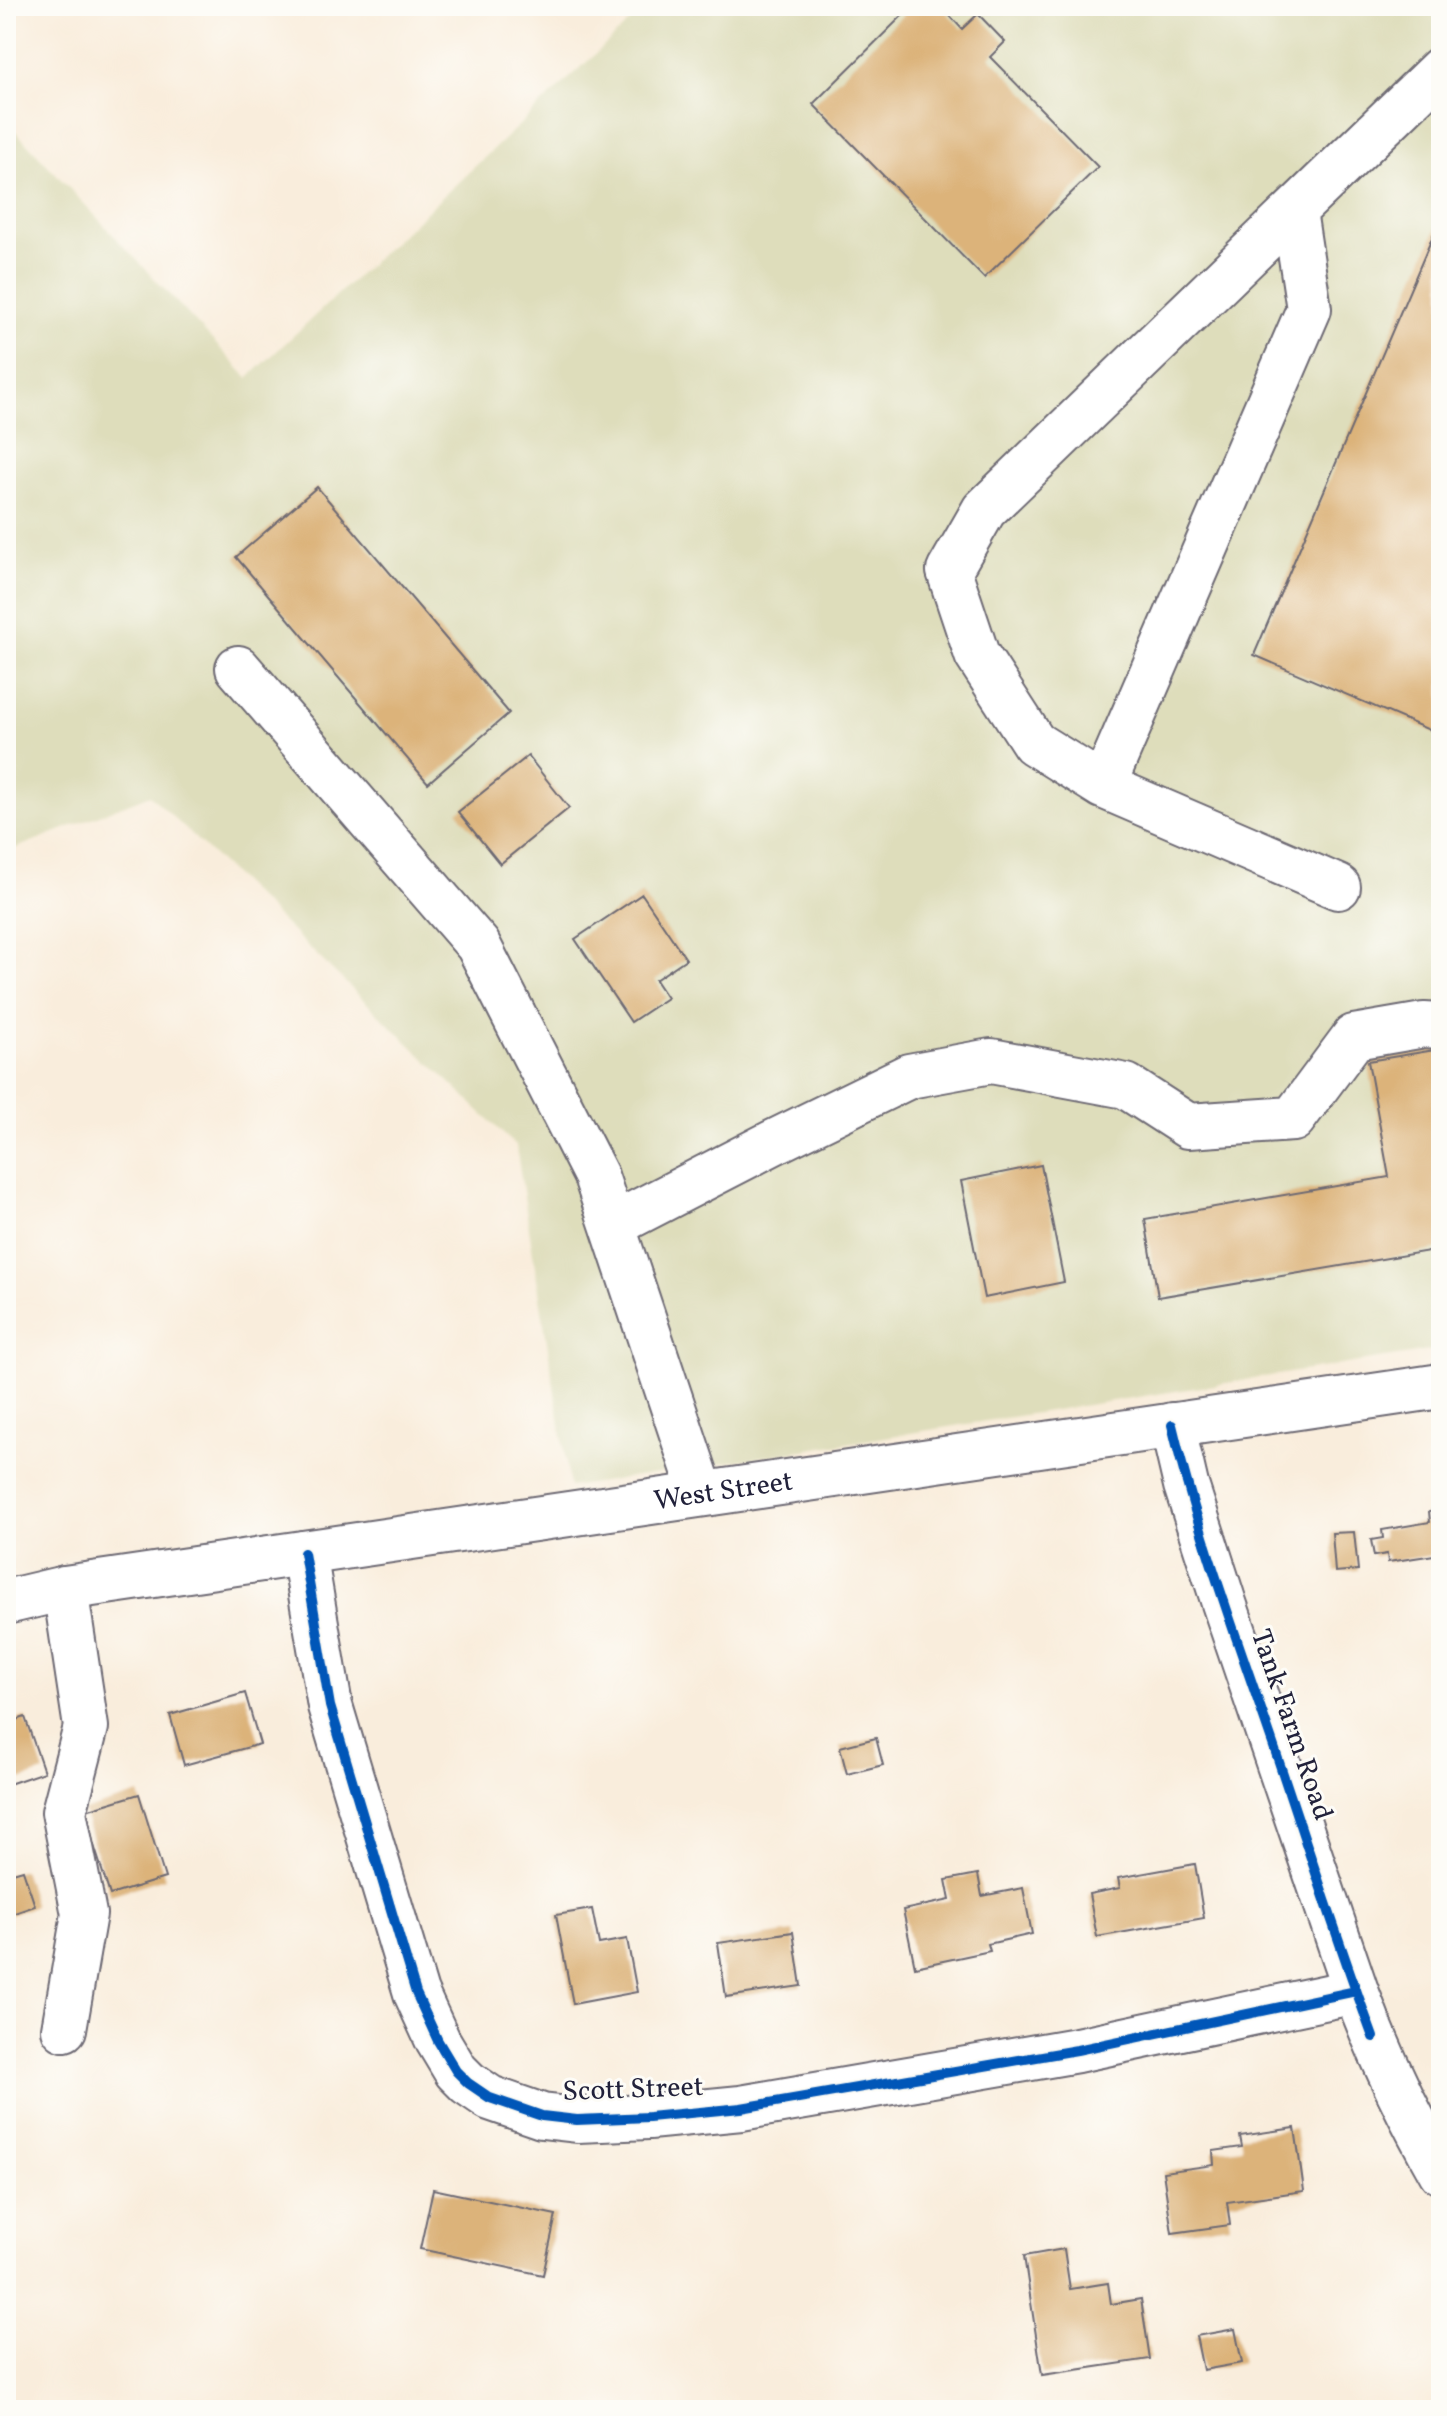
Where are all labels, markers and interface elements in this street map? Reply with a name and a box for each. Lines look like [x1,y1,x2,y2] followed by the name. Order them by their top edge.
[651,1462,795,1521] street label: West Street
[1240,1624,1342,1826] street label: Tank Farm Road
[562,2068,704,2112] street label: Scott Street

